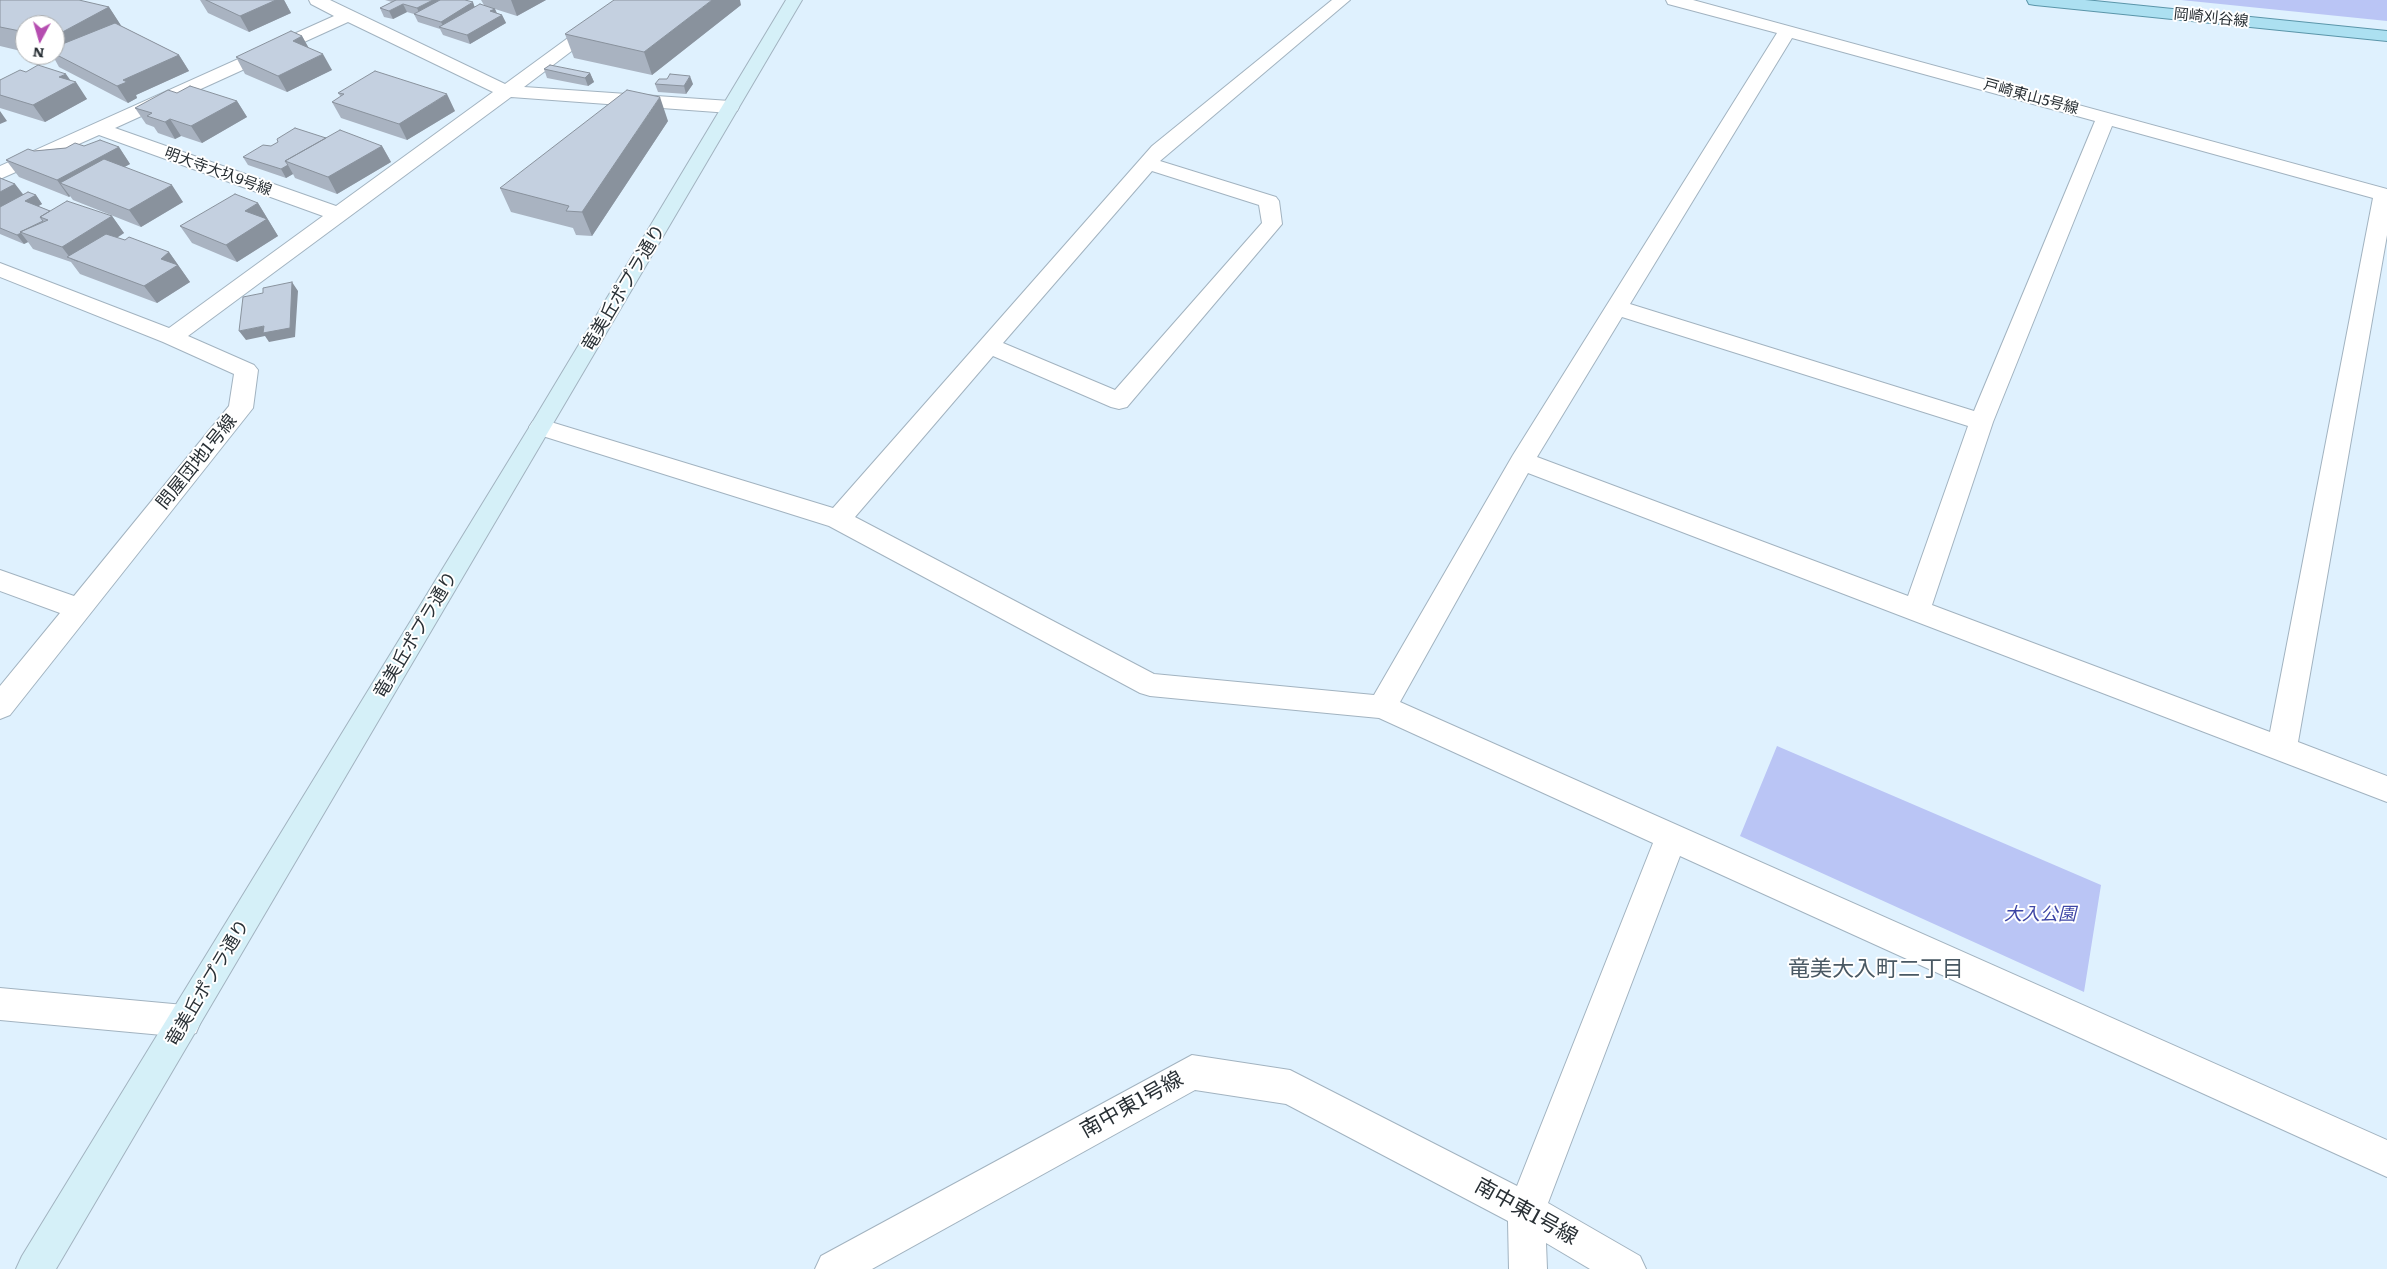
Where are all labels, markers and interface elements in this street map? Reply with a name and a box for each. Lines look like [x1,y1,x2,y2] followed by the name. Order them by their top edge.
[2173,5,2249,31] street label: 岡崎刈谷線
[15,15,65,65] north arrow
[32,43,45,64] text: N
[1982,76,2080,118] street label: 戸崎東山5号線
[162,144,274,200] street label: 明大寺大圦9号線
[578,221,670,355] street label: 竜美丘ポプラ通り
[152,410,242,514] street label: 問屋団地1号線
[370,568,462,702] street label: 竜美丘ポプラ通り
[2004,904,2076,926] park label: 大入公園
[162,916,254,1050] street label: 竜美丘ポプラ通り
[1788,957,1964,983] district label: 竜美大入町二丁目
[1076,1066,1188,1144] street label: 南中東1号線
[1470,1173,1582,1251] street label: 南中東1号線

